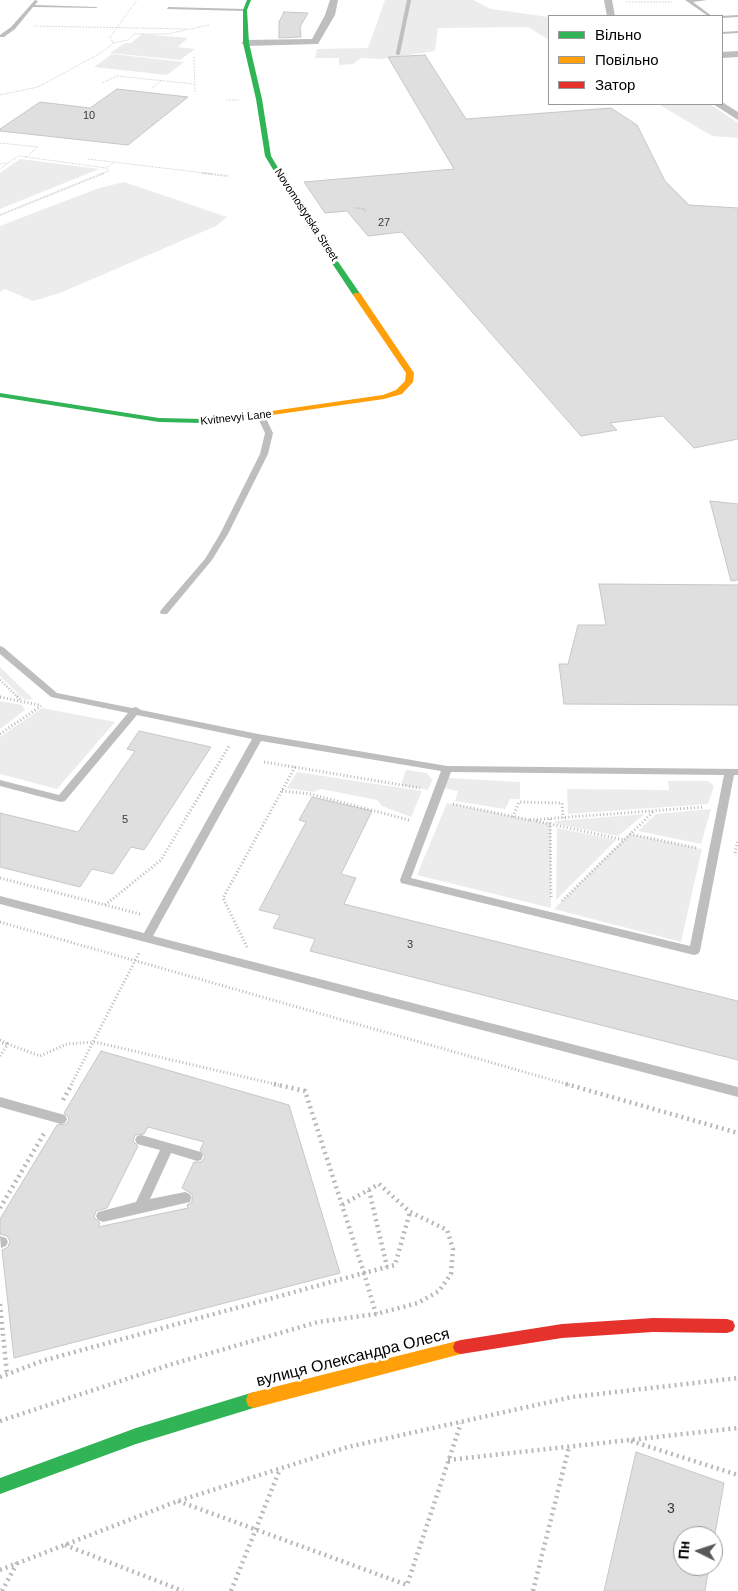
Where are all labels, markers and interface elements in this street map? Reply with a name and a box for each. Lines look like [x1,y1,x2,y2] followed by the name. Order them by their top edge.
[548,15,723,105] legend
[595,26,642,43] text: Вільно
[595,51,659,68] text: Повільно
[595,76,635,93] text: Затор
[83,109,95,123] house number: 10
[271,166,341,264] street label: Novomostytska Street
[378,216,390,230] house number: 27
[200,408,272,428] street label: Kvitnevyi Lane
[122,813,128,827] house number: 5
[407,938,413,952] house number: 3
[254,1325,452,1391] street label: вулиця Олександра Олеся
[667,1501,675,1517] house number: 3
[673,1526,723,1576] north arrow
[675,1540,693,1560] text: Пн

